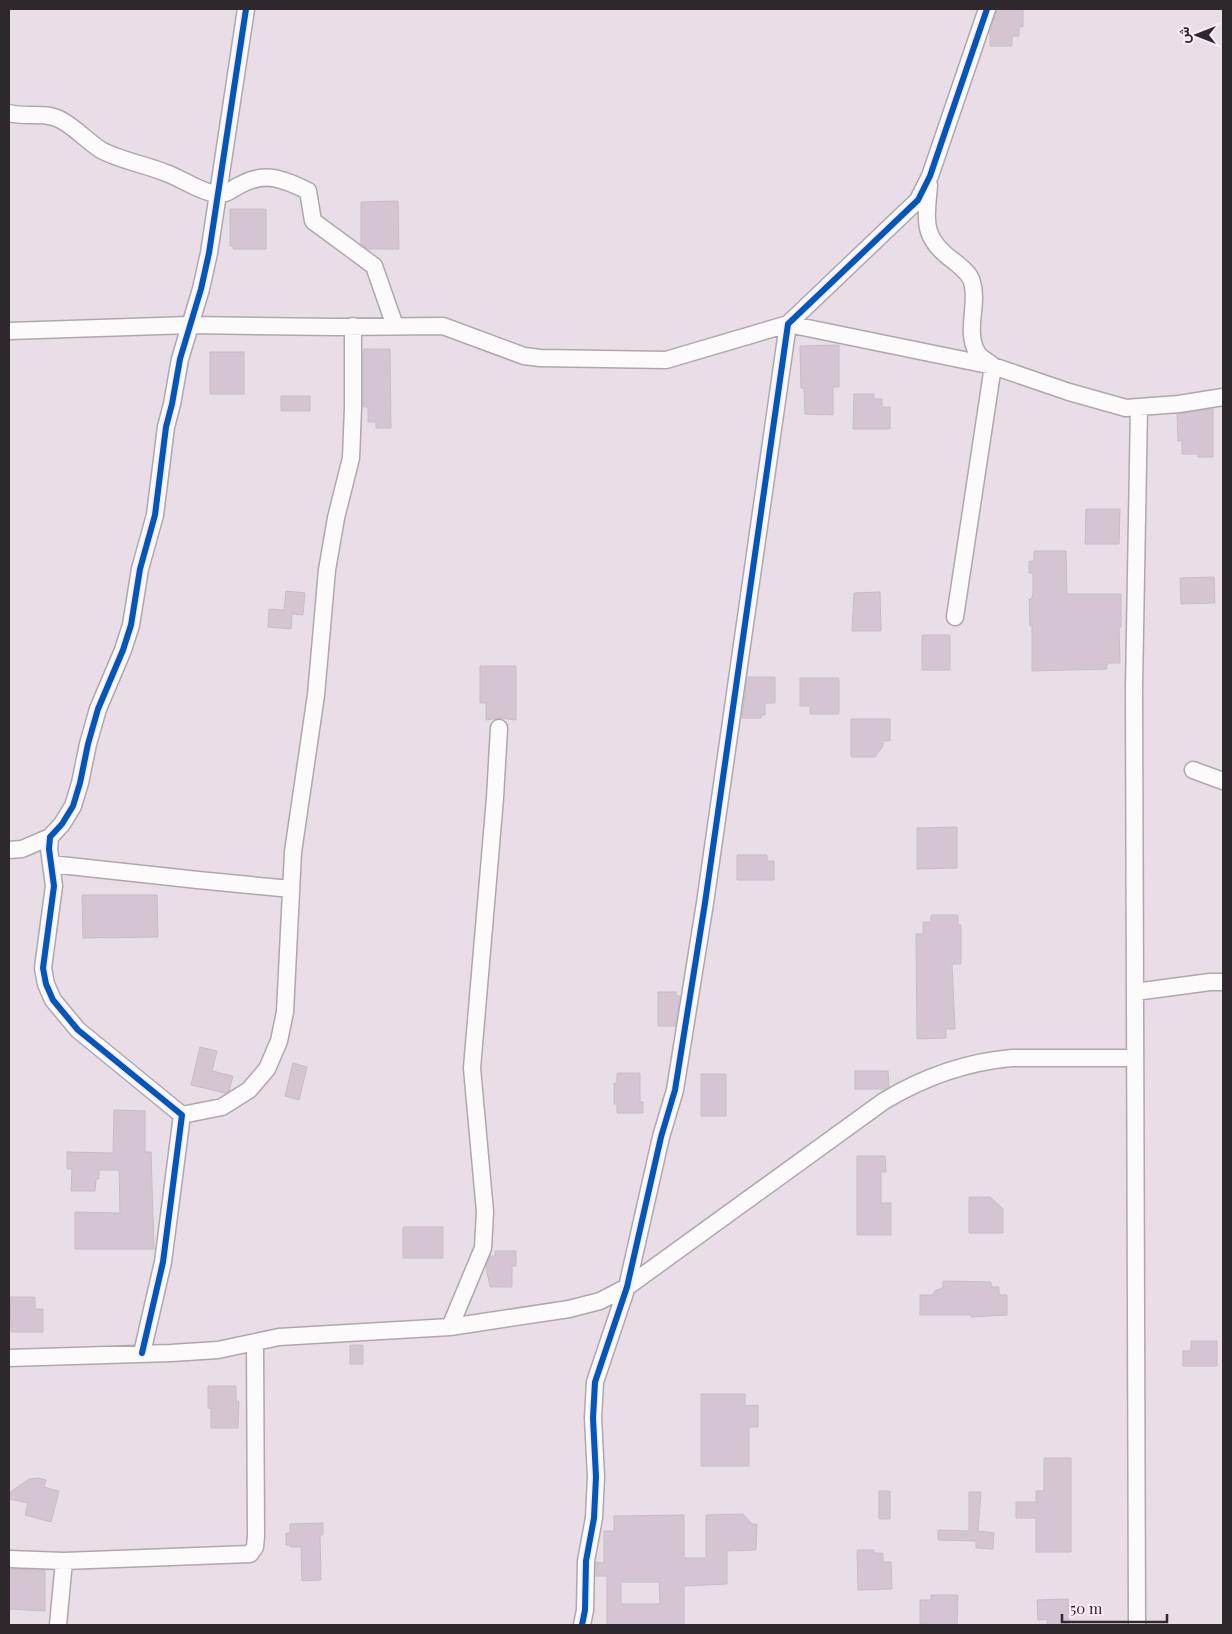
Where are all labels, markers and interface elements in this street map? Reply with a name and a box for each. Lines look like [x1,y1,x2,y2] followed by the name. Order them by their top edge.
[1172,10,1222,60] north arrow
[1174,26,1193,43] text: ش
[1062,1592,1167,1624] scale bar
[1070,1598,1103,1618] text: 50 m

